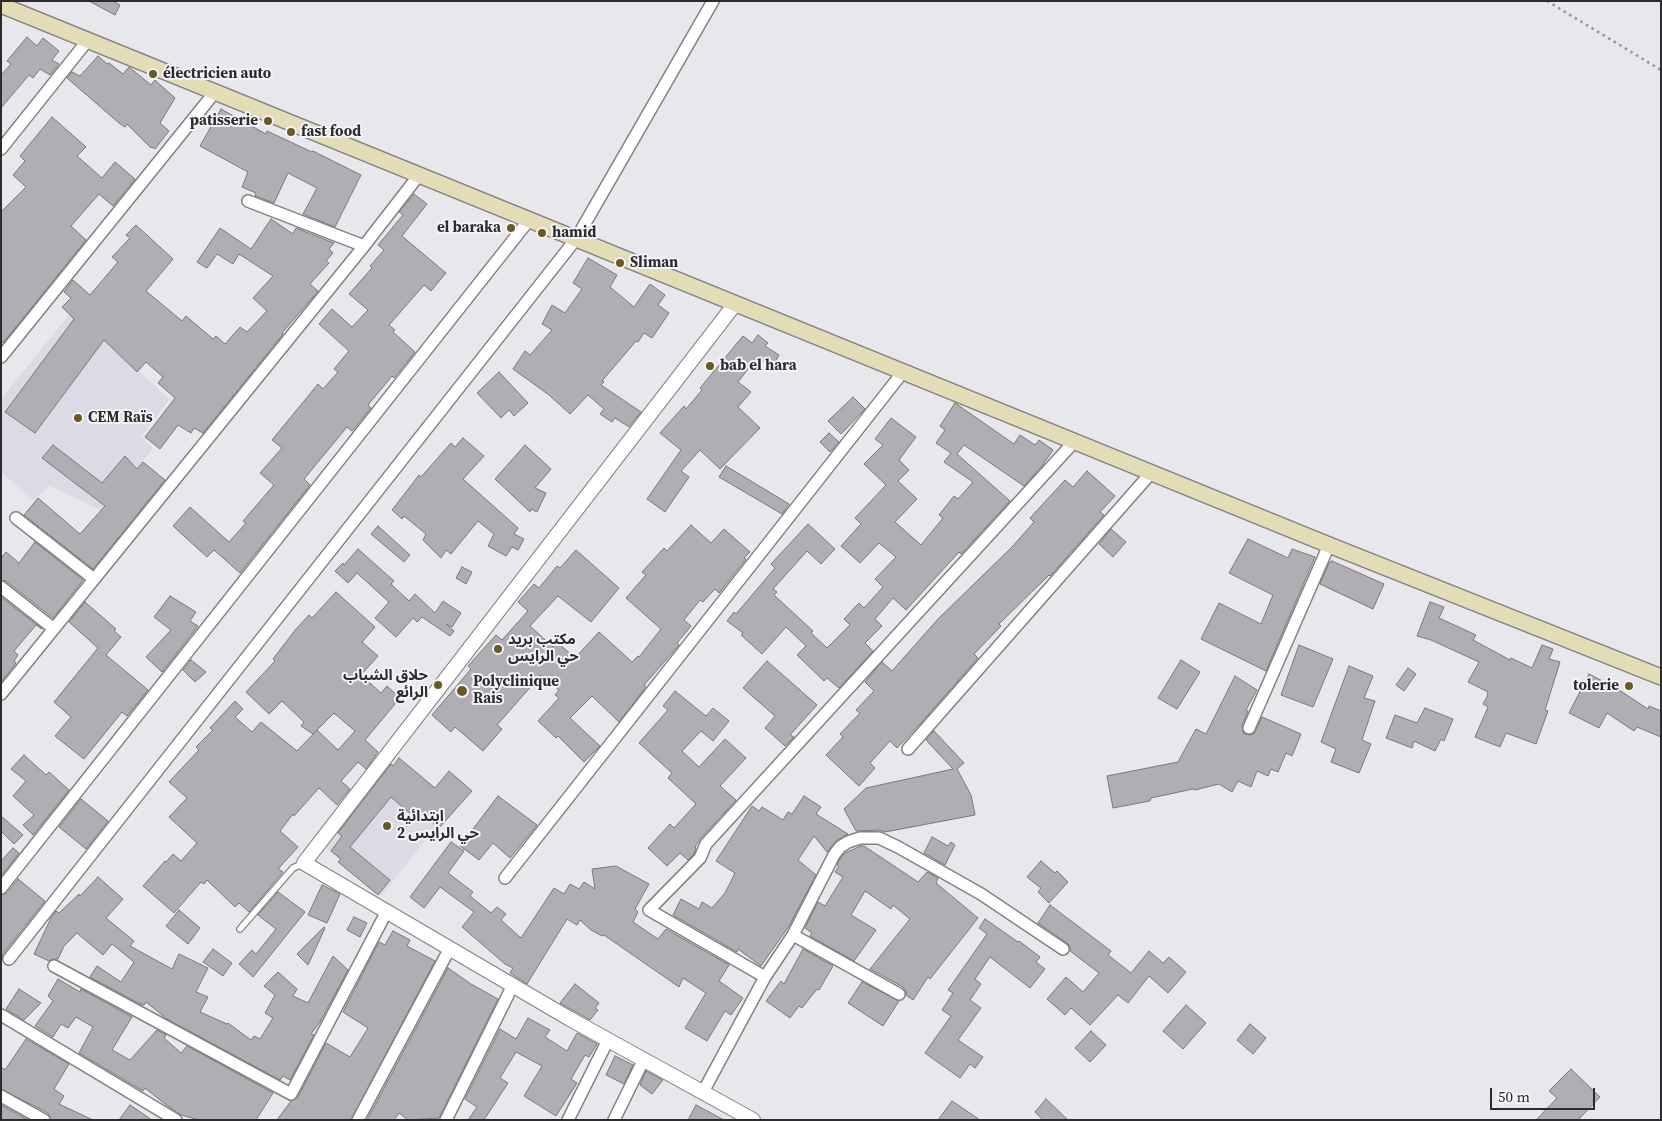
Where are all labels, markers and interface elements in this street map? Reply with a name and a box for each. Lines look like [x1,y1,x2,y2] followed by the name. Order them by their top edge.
[163,65,271,83] place label: électricien auto
[147,68,159,80] marker: électricien auto
[190,112,258,130] place label: patisserie
[262,115,274,127] marker: patisserie
[301,123,361,141] place label: fast food
[285,126,297,138] marker: fast food
[437,219,501,237] place label: el baraka
[505,222,517,234] marker: el baraka
[552,224,596,242] place label: hamid
[536,227,548,239] marker: hamid
[630,254,678,272] place label: Sliman
[614,257,626,269] marker: Sliman
[720,357,797,375] place label: bab el hara
[704,360,716,372] marker: bab el hara
[88,409,153,427] place label: CEM Raïs
[72,412,84,424] marker: CEM Raïs
[508,631,579,666] place label: مكتب بريد حي الرايس
[492,643,504,655] marker: مكتب بريد حي الرايس
[343,667,428,702] place label: حلاق الشباب الرائع
[473,673,559,708] place label: Polyclinique Rais
[1573,677,1619,695] place label: tolerie
[432,679,444,691] marker: حلاق الشباب الرائع
[1623,680,1635,692] marker: tolerie
[455,684,469,698] marker: Polyclinique Rais
[397,808,479,843] place label: ابتدائية حي الرايس 2
[381,820,393,832] marker: ابتدائية حي الرايس 2
[1492,1078,1597,1110] scale bar
[1498,1086,1530,1107] text: 50 m

